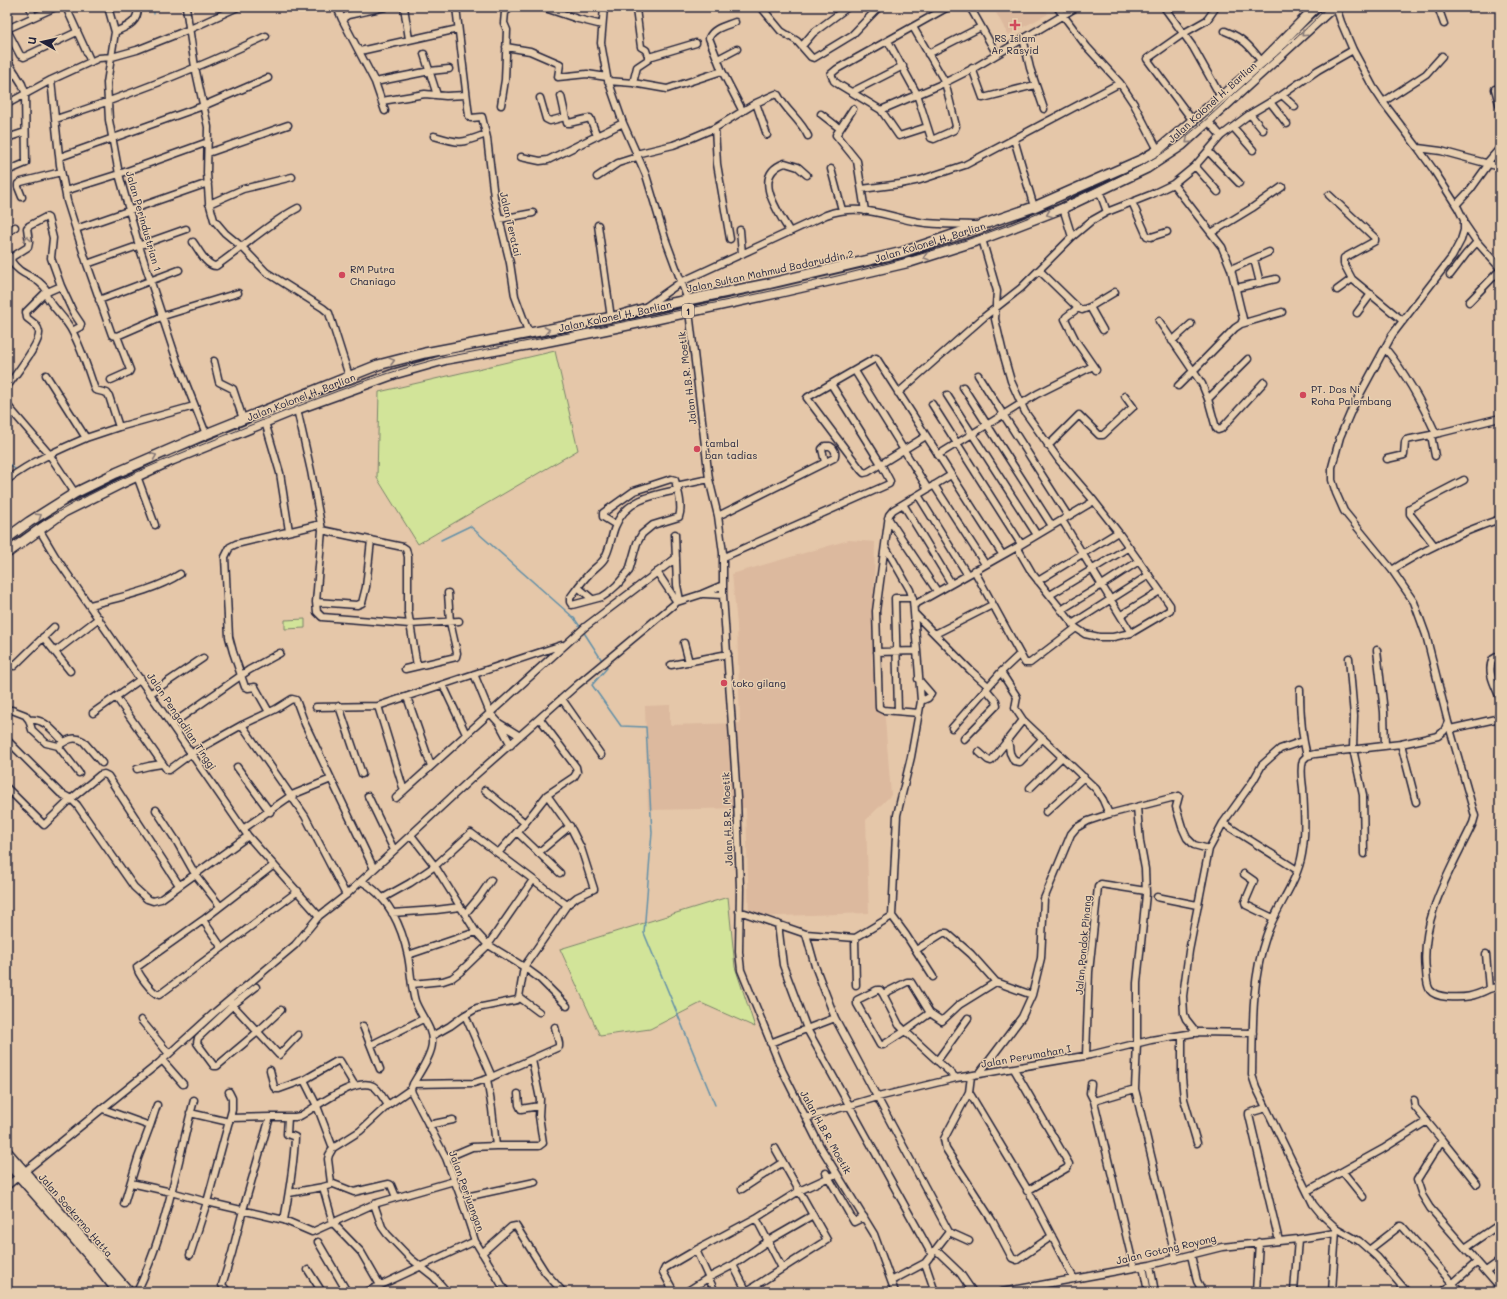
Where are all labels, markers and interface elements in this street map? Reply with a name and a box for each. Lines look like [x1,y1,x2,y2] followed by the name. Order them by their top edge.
[1009,19,1021,31] marker: RS Islam Ar Rasyid
[22,22,62,62] north arrow
[1302,29,1309,36] one-way arrow
[991,31,1039,57] place label: RS Islam Ar Rasyid
[24,36,40,45] text: U
[1165,58,1259,146] street label: Jalan Kolonel H. Barlian
[1185,136,1193,143] one-way arrow
[123,169,165,273] street label: Jalan Perindustrian 1
[497,190,525,258] street label: Jalan Teratai
[1045,209,1052,217] one-way arrow
[873,218,987,266] street label: Jalan Kolonel H. Barlian
[23,236,32,242] one-way arrow
[685,246,855,296] street label: Jalan Sultan Mahmud Badaruddin 2
[922,252,929,261] one-way arrow
[350,262,396,288] place label: RM Putra Chaniago
[337,270,347,280] marker: RM Putra Chaniago
[557,297,673,335] street label: Jalan Kolonel H. Barlian
[682,304,694,318] road number: 1
[544,327,550,335] one-way arrow
[674,331,700,425] street label: Jalan H.B.R. Moetik
[389,358,395,366] one-way arrow
[245,370,357,424] street label: Jalan Kolonel H. Barlian
[1311,382,1392,408] place label: PT. Dos Ni Roha Palembang
[1298,390,1308,400] marker: PT. Dos Ni Roha Palembang
[705,436,758,462] place label: tambal ban tadias
[692,444,702,454] marker: tambal ban tadias
[151,453,158,461] one-way arrow
[35,513,42,520] one-way arrow
[144,670,220,772] street label: Jalan Pengadilan Tinggi
[732,676,786,690] place label: toko gilang
[719,678,729,688] marker: toko gilang
[718,772,736,866] street label: Jalan H.B.R. Moetik
[1072,894,1094,995] street label: Jalan Pondok Pinang
[980,1041,1073,1071] street label: Jalan Perumahan I
[797,1088,855,1176] street label: Jalan H.B.R. Moetik
[446,1149,488,1233] street label: Jalan Perjuangan
[36,1170,116,1260] street label: Jalan Soekarno Hatta
[1115,1231,1218,1267] street label: Jalan Gotong Royong

